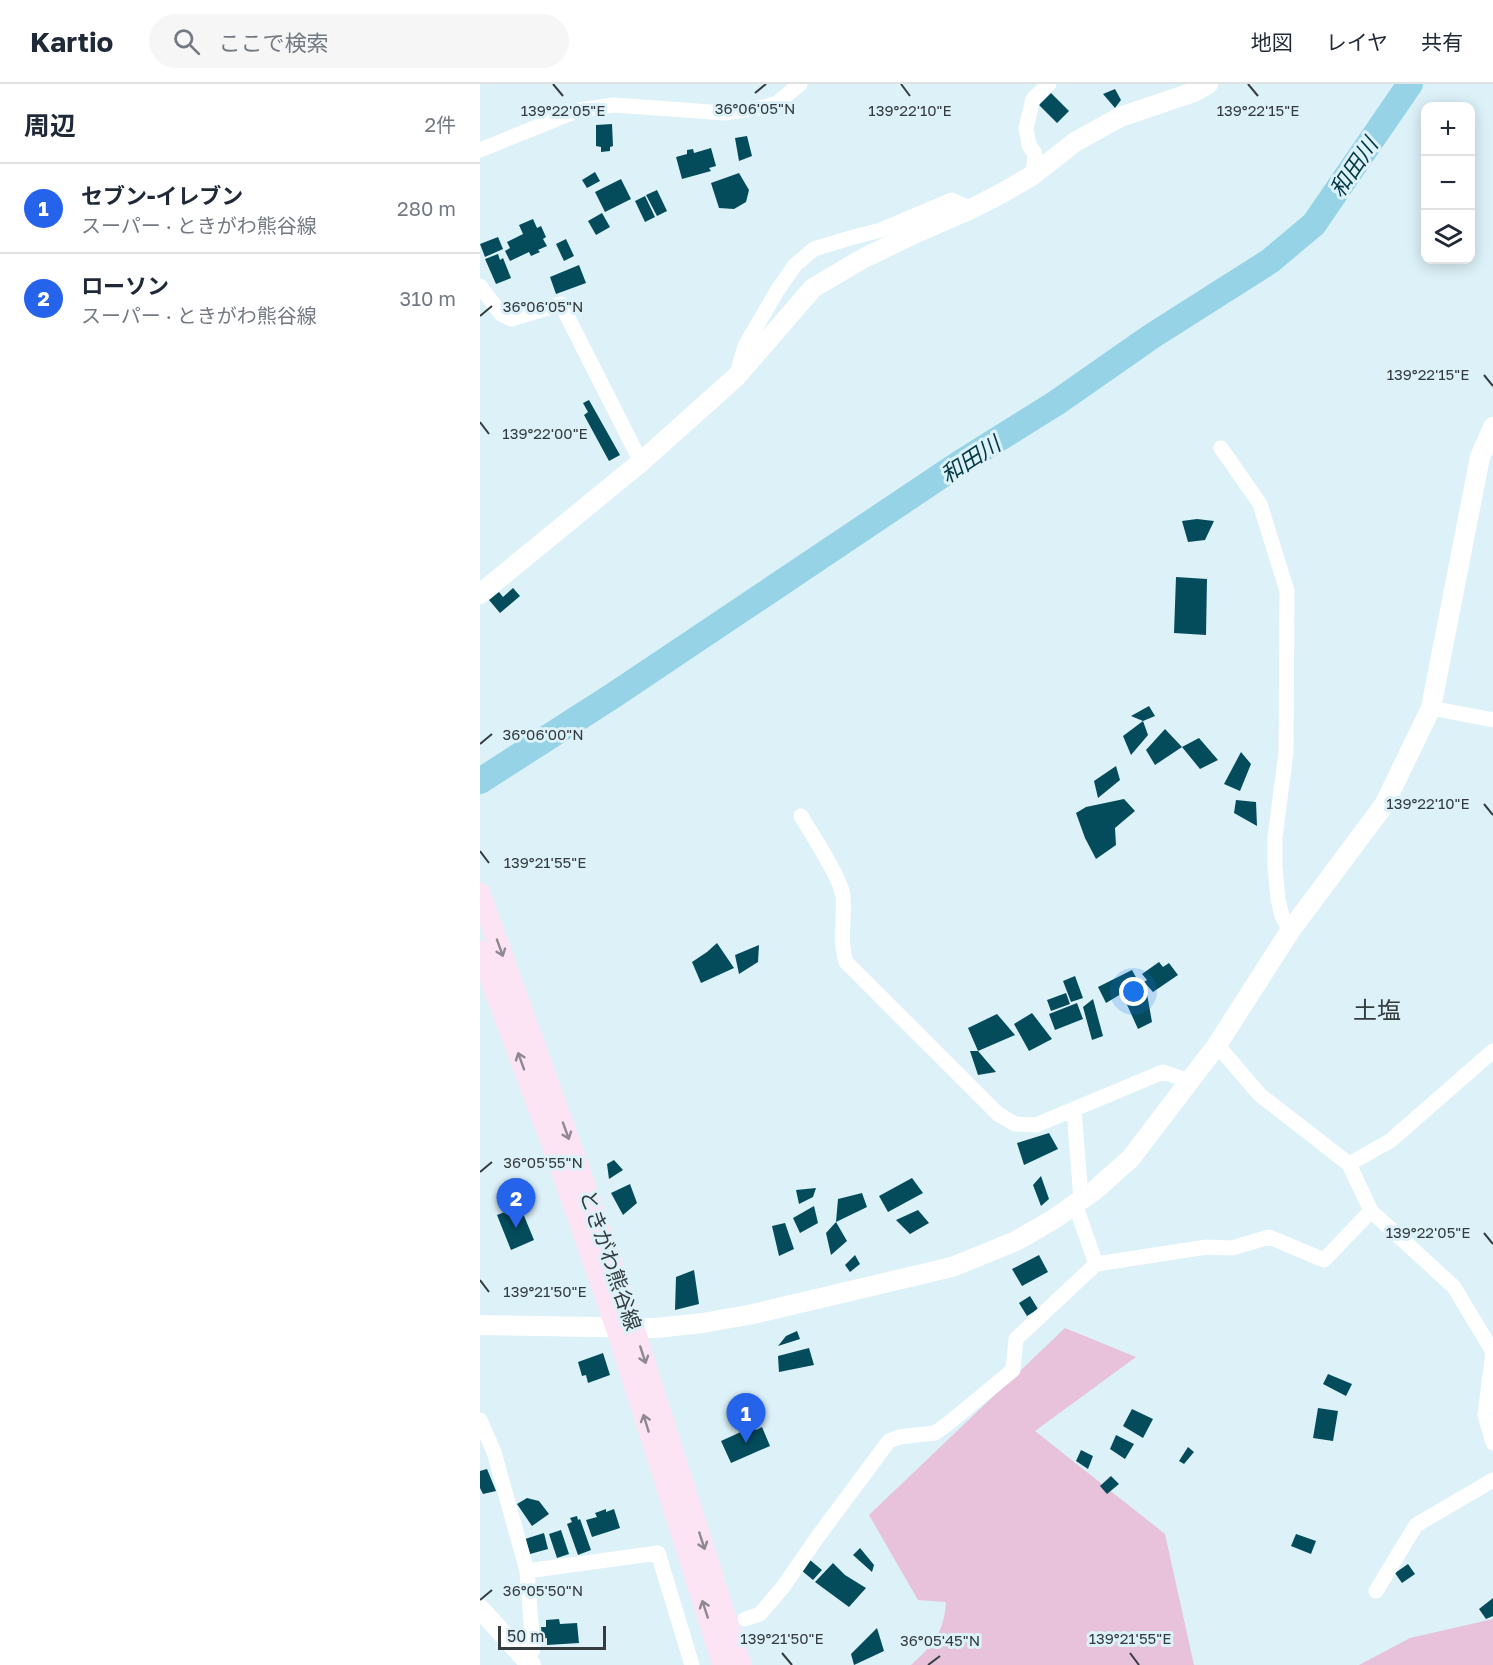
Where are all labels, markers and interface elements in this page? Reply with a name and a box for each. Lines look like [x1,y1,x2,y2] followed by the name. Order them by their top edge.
[149,14,569,68] search box
[30,25,113,58] text: Kartio
[170,25,203,58] icon: search
[218,29,328,56] text: ここで検索
[1251,29,1293,55] text: 地図
[1326,29,1388,55] text: レイヤ
[1421,29,1463,55] text: 共有
[715,99,795,117] text: 36°06'05"N
[521,101,605,119] text: 139°22'05"E
[868,101,952,119] text: 139°22'10"E
[1217,101,1299,119] text: 139°22'15"E
[1421,102,1475,264] map controls
[1421,102,1475,156] button: +
[24,110,76,141] text: 周辺
[424,112,456,136] text: 2件
[1323,130,1384,202] water label: 和田川
[1421,156,1475,210] button: −
[81,182,243,209] text: セブン-イレブン
[38,196,49,220] text: 1
[397,196,456,220] text: 280 m
[1421,210,1475,264] button: layers
[81,213,317,237] text: スーパー · ときがわ熊谷線
[81,272,169,299] text: ローソン
[37,286,50,310] text: 2
[400,286,456,310] text: 310 m
[503,297,583,315] text: 36°06'05"N
[81,303,317,327] text: スーパー · ときがわ熊谷線
[1387,365,1469,383] text: 139°22'15"E
[502,424,588,442] text: 139°22'00"E
[935,429,1007,488] water label: 和田川
[502,725,584,743] text: 36°06'00"N
[1386,794,1470,812] text: 139°22'10"E
[504,853,586,871] text: 139°21'55"E
[495,938,506,957] one-way arrow
[1119,977,1148,1006] your location
[1353,995,1401,1024] district label: 土塩
[514,1052,525,1070] one-way arrow
[561,1122,572,1140] one-way arrow
[503,1153,583,1171] text: 36°05'55"N
[496,1178,536,1228] pin: 2
[575,1186,647,1334] street label: ときがわ熊谷線
[1386,1223,1470,1241] text: 139°22'05"E
[503,1282,587,1300] text: 139°21'50"E
[638,1345,649,1364] one-way arrow
[726,1394,766,1443] pin: 1
[640,1414,651,1433] one-way arrow
[698,1531,709,1550] one-way arrow
[503,1581,583,1599] text: 36°05'50"N
[699,1600,710,1619] one-way arrow
[498,1623,606,1650] scale bar
[507,1626,544,1646] text: 50 m
[740,1629,824,1647] text: 139°21'50"E
[1089,1629,1171,1647] text: 139°21'55"E
[900,1631,980,1649] text: 36°05'45"N

